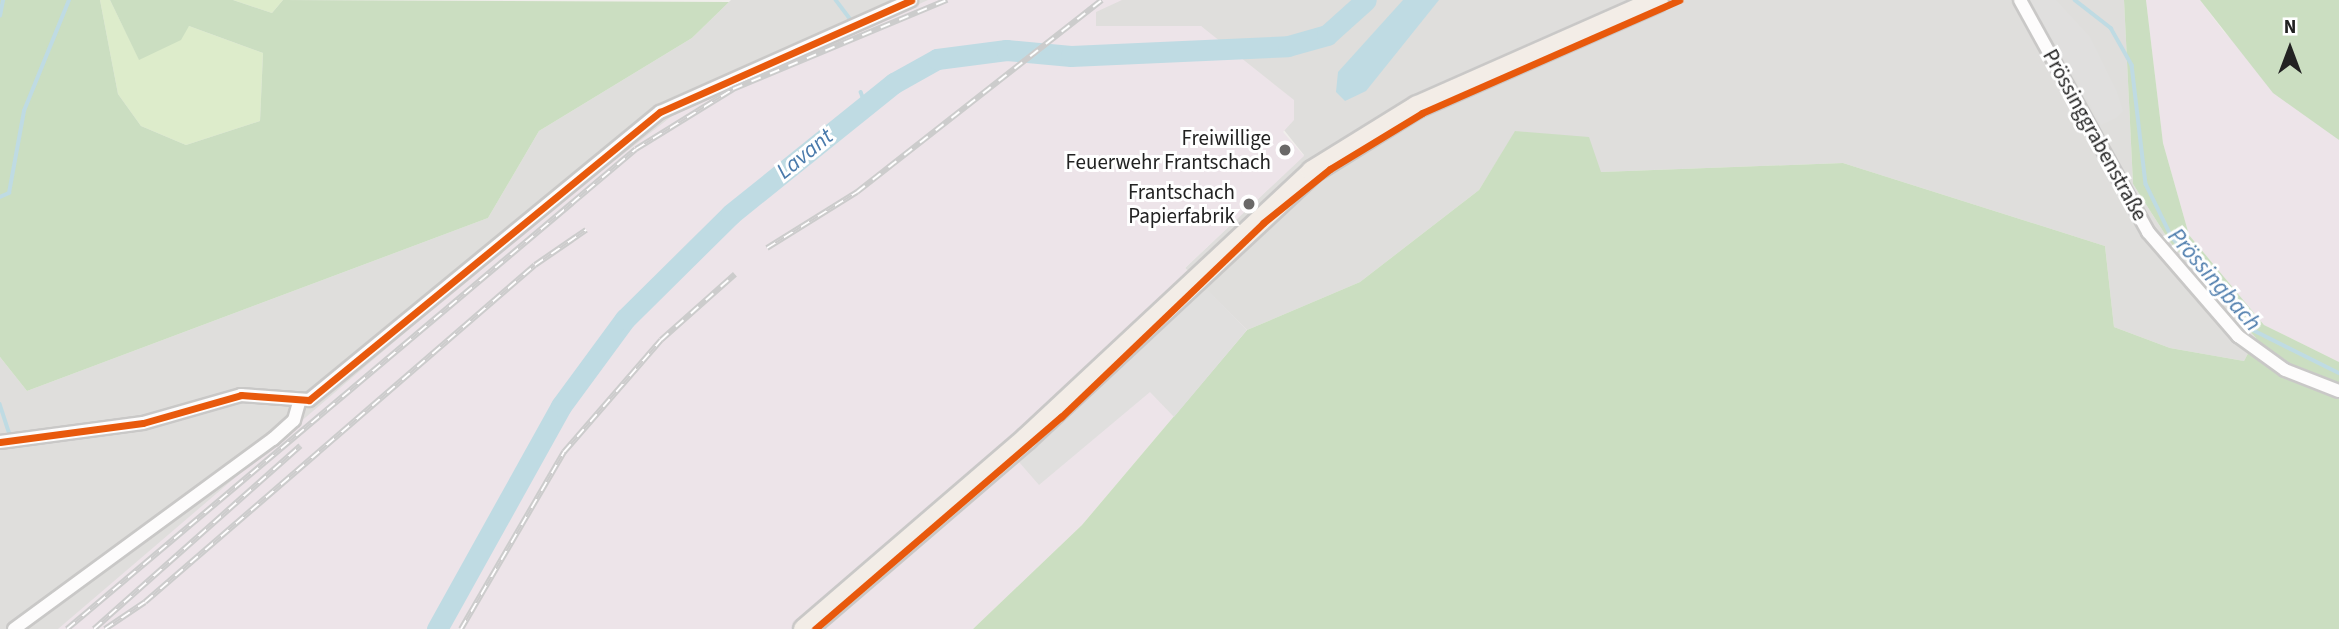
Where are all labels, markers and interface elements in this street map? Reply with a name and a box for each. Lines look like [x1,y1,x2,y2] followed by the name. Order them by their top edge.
[2255,14,2325,84] north arrow
[2284,14,2296,41] text: N
[2037,45,2153,225] street label: Prössinggrabenstraße
[771,123,839,185] water label: Lavant
[1066,125,1271,175] place label: Freiwillige Feuerwehr Frantschach
[1277,142,1293,158] marker: Freiwillige Feuerwehr Frantschach
[1128,179,1235,229] place label: Frantschach Papierfabrik
[1241,196,1257,212] marker: Frantschach Papierfabrik
[2162,223,2266,337] water label: Prössingbach

